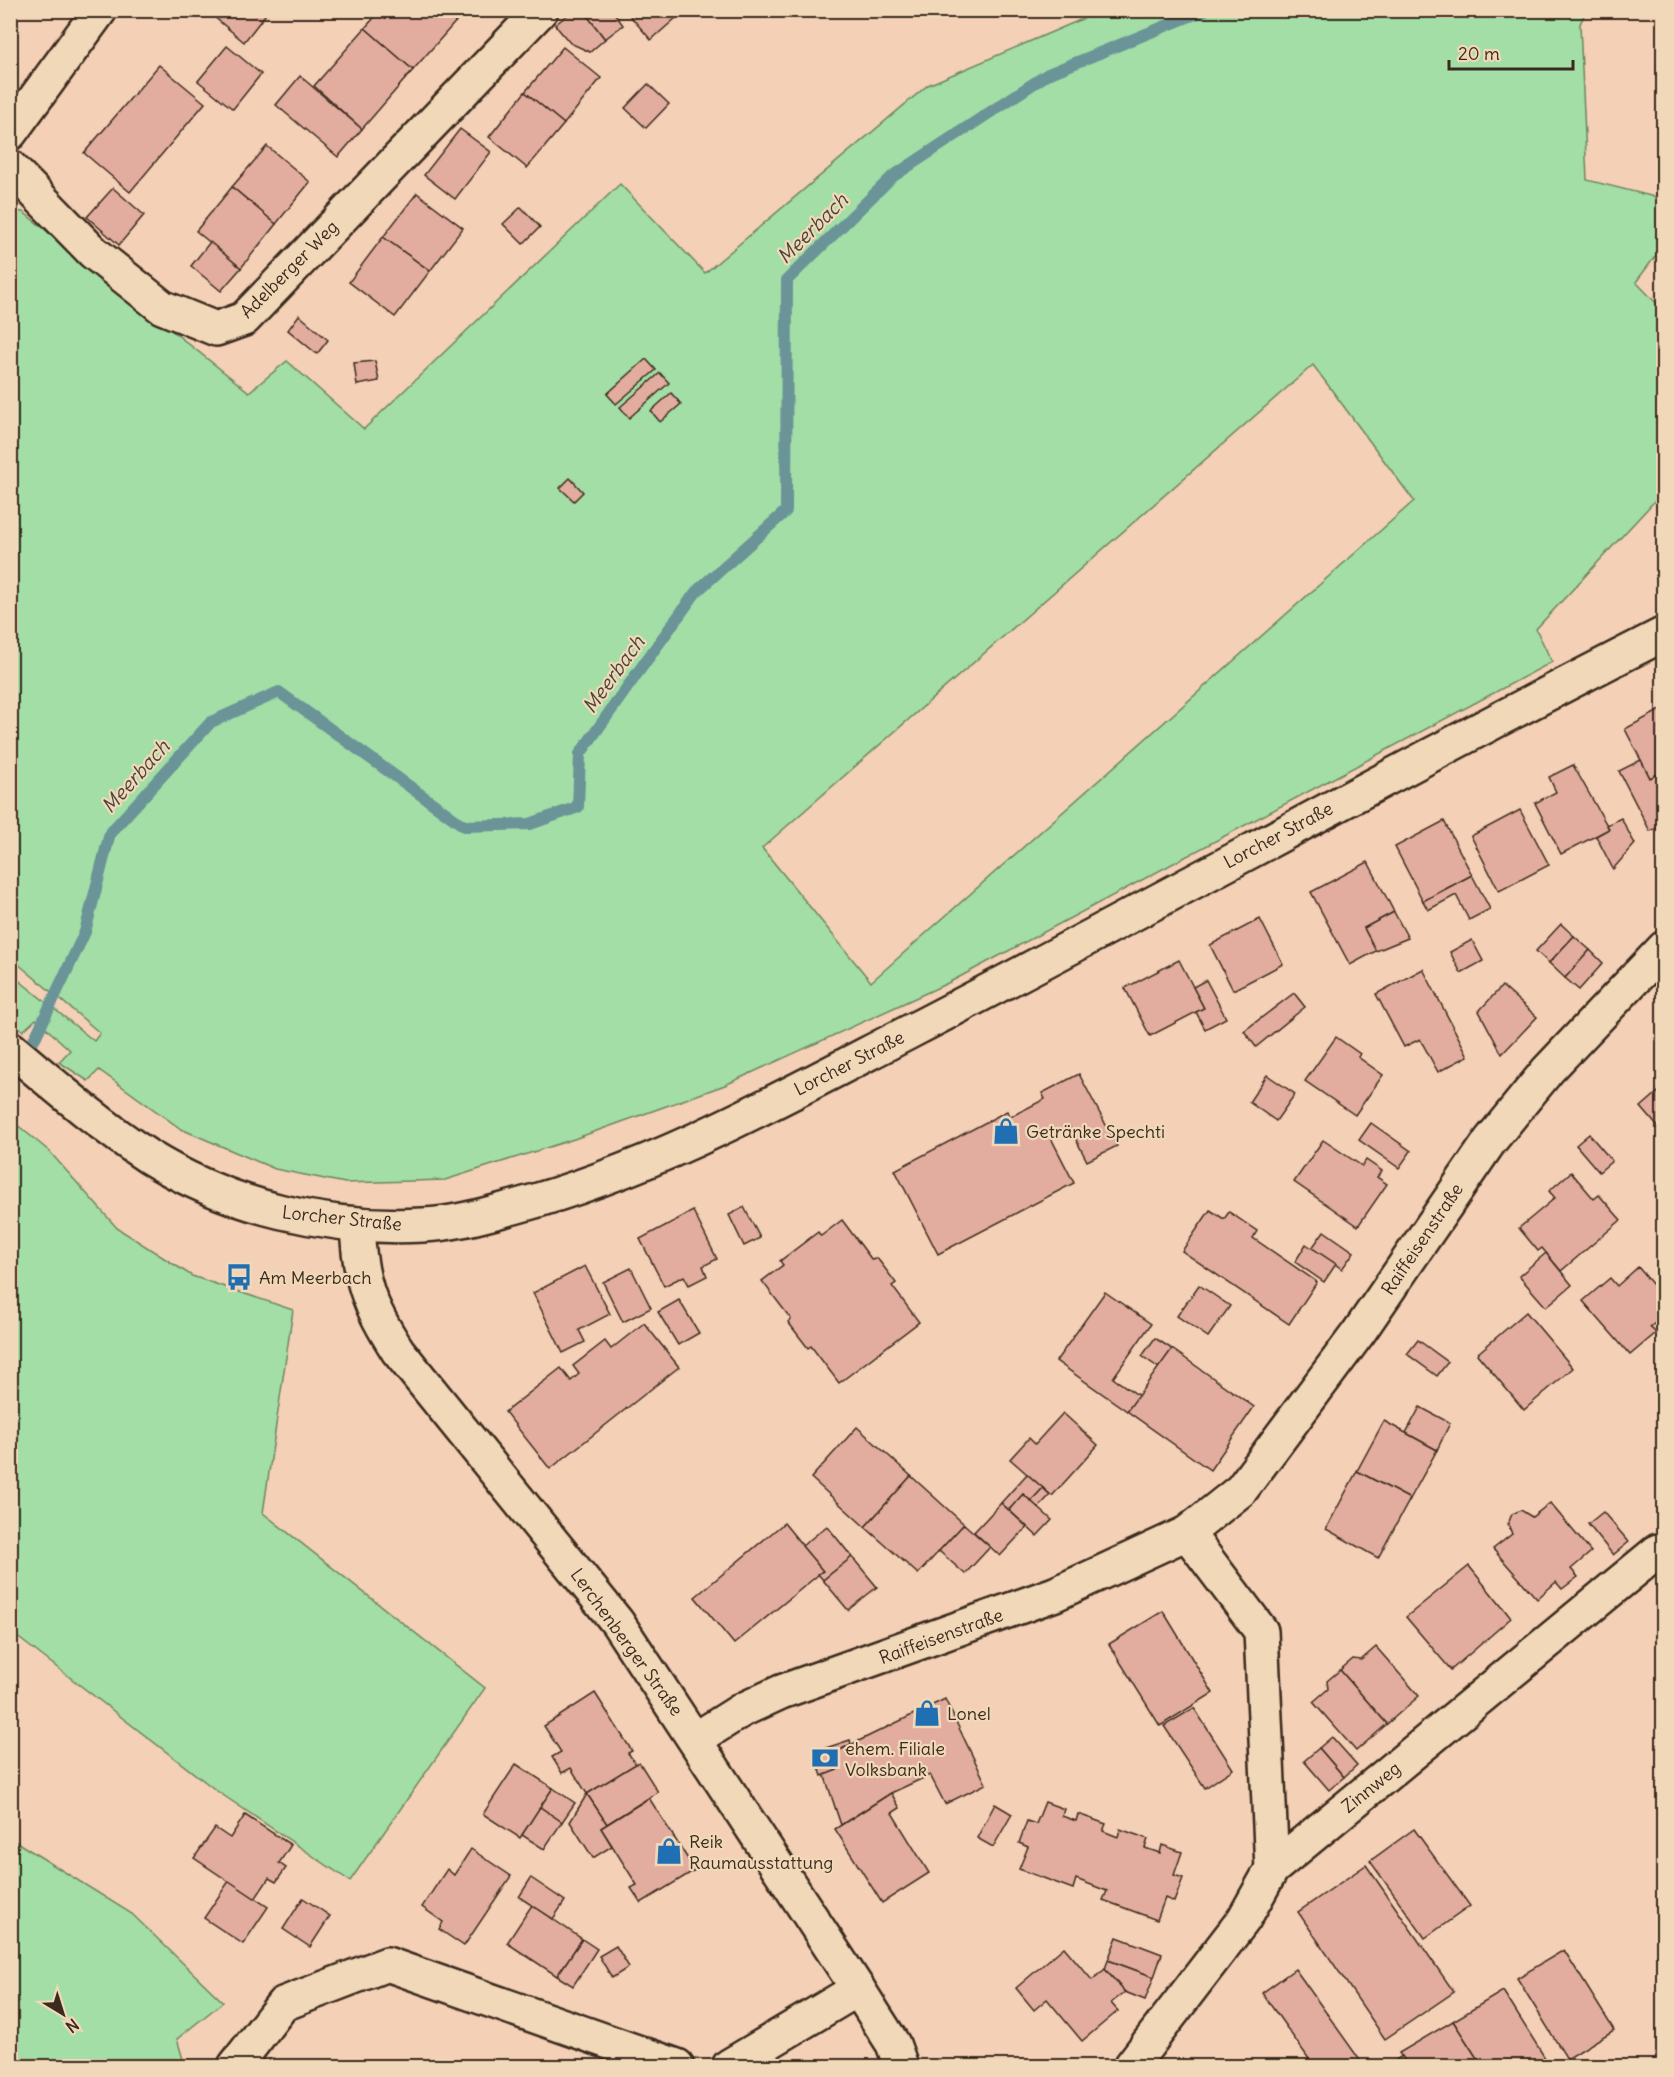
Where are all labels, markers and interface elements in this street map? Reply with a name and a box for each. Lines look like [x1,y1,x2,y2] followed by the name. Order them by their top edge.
[1449,33,1574,71] scale bar
[1458,42,1500,65] text: 20 m
[771,187,853,269] water label: Meerbach
[235,215,343,323] street label: Adelberger Weg
[576,630,650,718] water label: Meerbach
[96,734,175,818] water label: Meerbach
[1219,797,1337,873] street label: Lorcher Straße
[790,1025,908,1101] street label: Lorcher Straße
[991,1116,1021,1146] shop icon: Getränke Spechti
[1026,1120,1165,1143] place label: Getränke Spechti
[1376,1179,1468,1299] street label: Raiffeisenstraße
[281,1200,403,1236] street label: Lorcher Straße
[224,1262,254,1292] bus stop icon: Am Meerbach
[259,1266,372,1289] place label: Am Meerbach
[566,1564,688,1720] street label: Lerchenberger Straße
[876,1603,1006,1669] street label: Raiffeisenstraße
[912,1698,942,1728] shop icon: Lonel
[947,1702,991,1725] place label: Lonel
[845,1737,945,1781] place label: ehem. Filiale Volksbank
[810,1743,840,1773] bank icon: ehem. Filiale Volksbank
[1337,1756,1405,1818] street label: Zinnweg
[689,1830,833,1874] place label: Reik Raumausstattung
[654,1836,684,1866] shop icon: Reik Raumausstattung
[33,1984,93,2044] north arrow
[62,2015,83,2037] text: N

